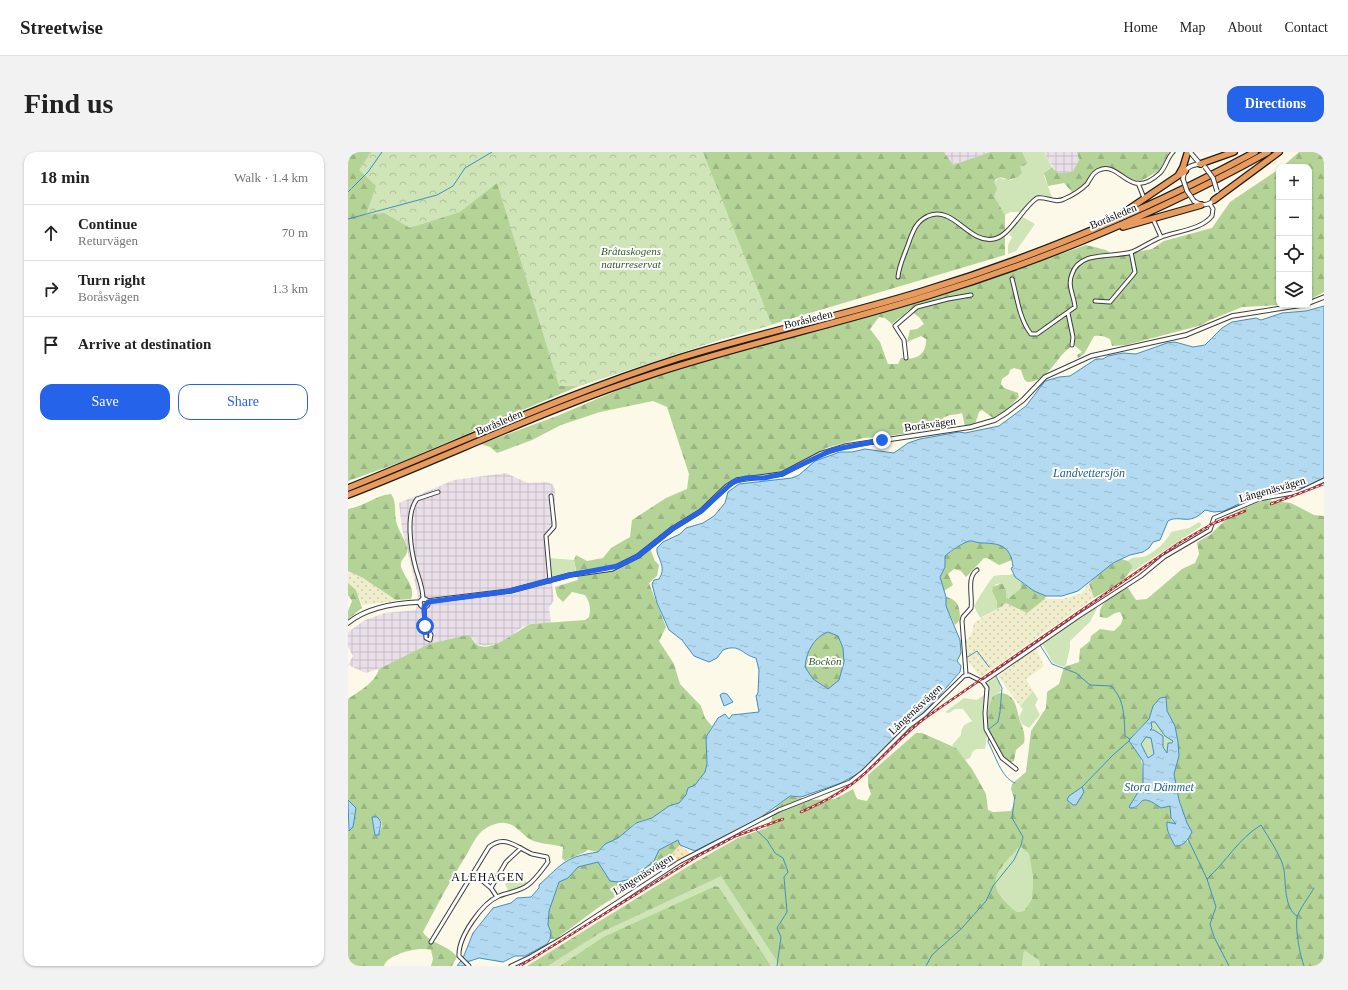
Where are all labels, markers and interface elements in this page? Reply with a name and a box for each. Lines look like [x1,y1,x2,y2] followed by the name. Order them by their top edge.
[20,17,103,38] text: Streetwise
[1124,20,1158,35] text: Home
[1180,20,1205,35] text: Map
[1227,20,1262,35] text: About
[1284,20,1328,35] text: Contact
[1227,86,1324,122] button: Directions
[24,88,114,119] text: Find us
[1276,164,1312,308] map controls
[1276,164,1312,200] button: +
[40,168,90,187] text: 18 min
[234,170,308,185] text: Walk · 1.4 km
[1276,200,1312,236] button: −
[1088,201,1139,231] street label: Boråsleden
[78,216,137,232] text: Continue
[40,222,62,244] icon: ahead
[282,225,308,240] text: 70 m
[78,233,138,248] text: Returvägen
[1276,236,1312,272] button: locate
[601,245,662,270] park label: Bråtaskogens naturreservat
[78,272,145,288] text: Turn right
[1276,272,1312,308] button: layers
[40,278,62,300] icon: right
[272,281,308,296] text: 1.3 km
[78,289,139,304] text: Boråsvägen
[783,307,834,331] street label: Boråsleden
[40,334,62,356] icon: arrive
[78,336,211,352] text: Arrive at destination
[40,384,170,420] button: Save
[178,384,308,420] button: Share
[474,407,525,437] street label: Boråsleden
[903,414,957,434] street label: Boråsvägen
[873,431,891,449] route end
[1052,466,1125,480] water label: Landvettersjön
[1237,474,1307,504] street label: Långenäsvägen
[416,617,434,635] route start
[809,655,842,667] park label: Bockön
[886,681,944,737] street label: Långenäsvägen
[1124,780,1194,794] water label: Stora Dämmet
[611,851,676,897] street label: Långenäsvägen
[451,870,525,884] district label: ALEHAGEN

